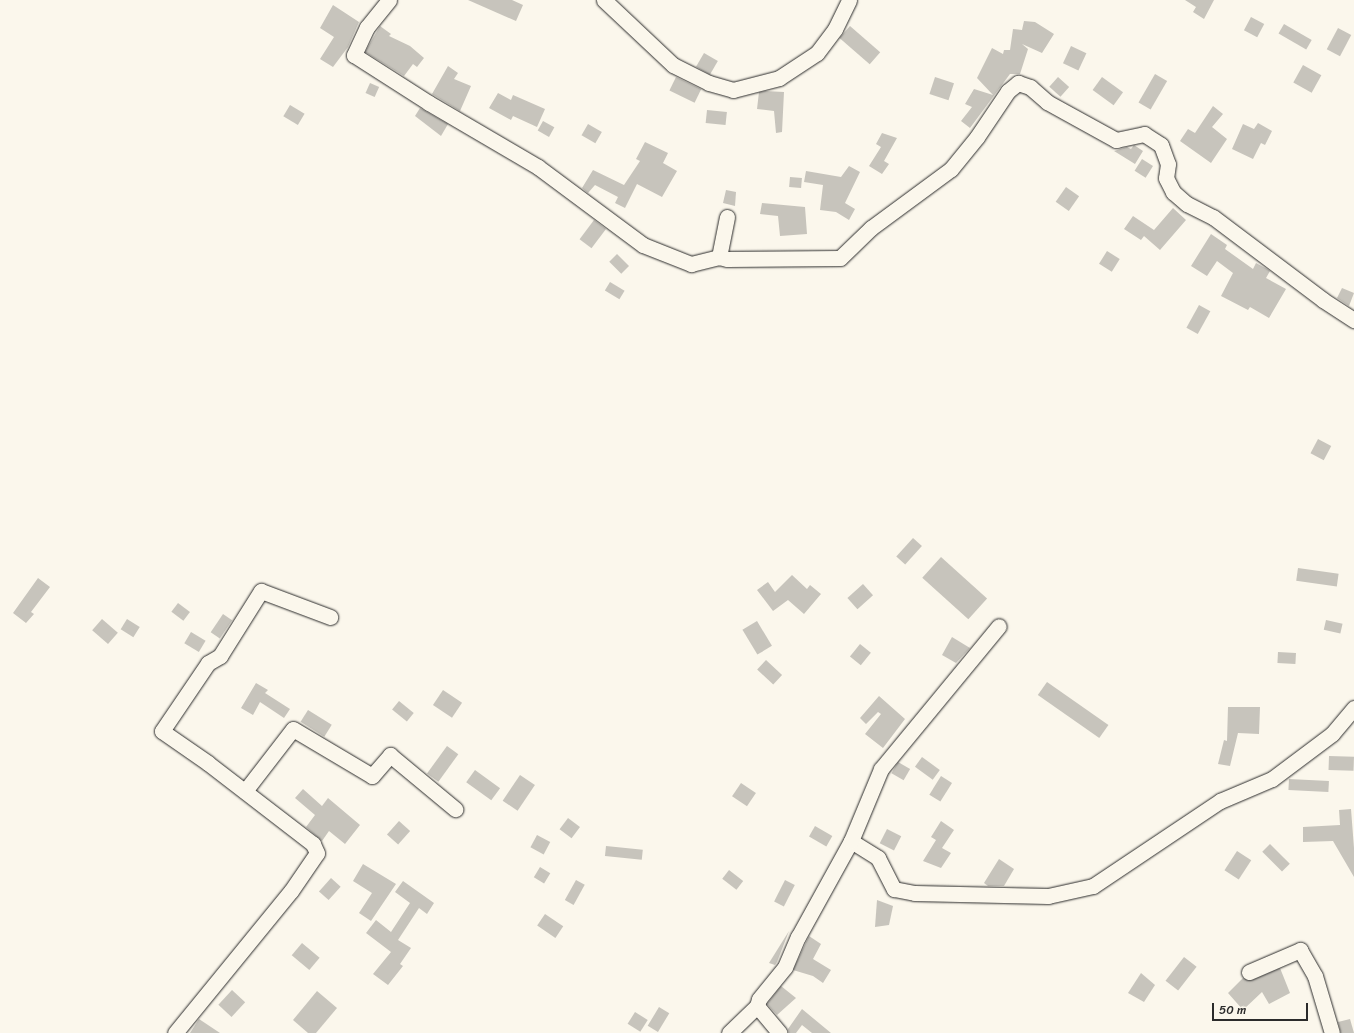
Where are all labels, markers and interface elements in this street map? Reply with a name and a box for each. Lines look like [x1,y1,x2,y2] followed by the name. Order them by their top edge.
[1214,995,1310,1021] scale bar
[1219,999,1246,1021] text: 50 m

